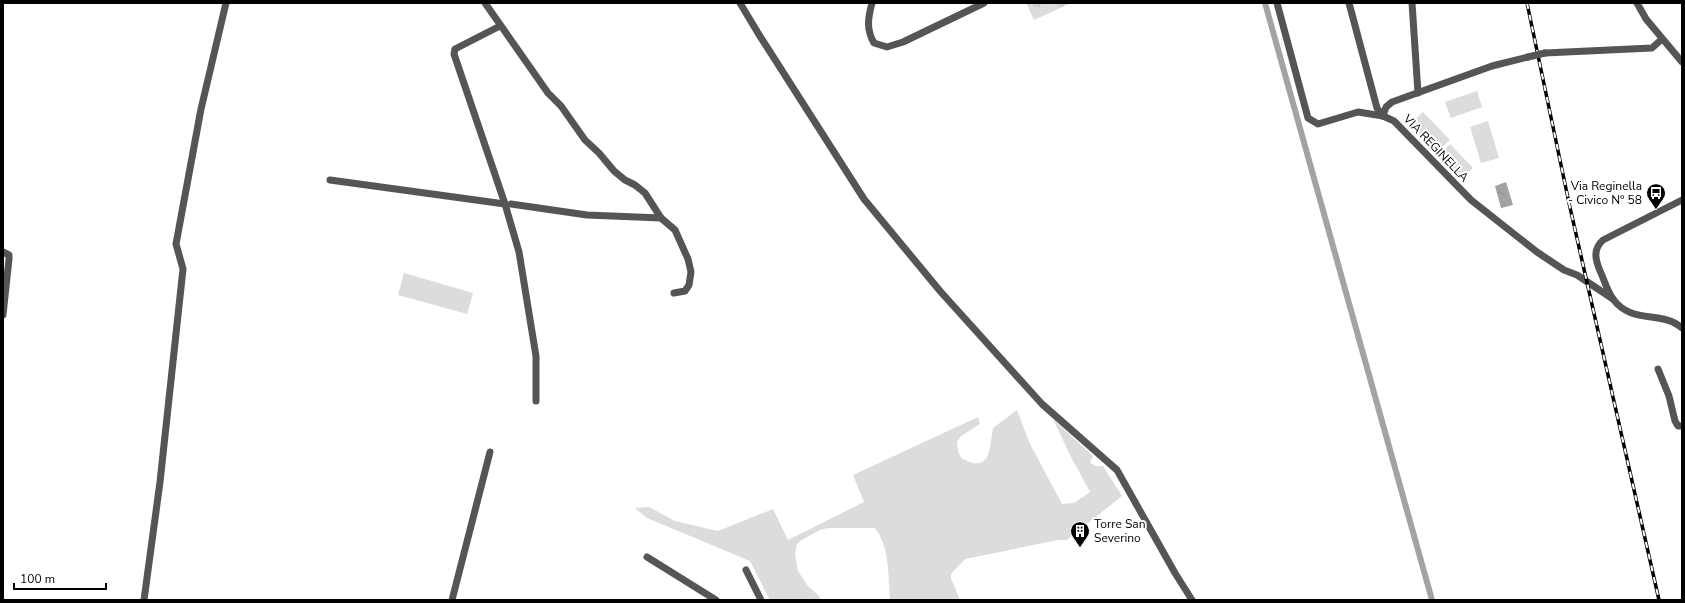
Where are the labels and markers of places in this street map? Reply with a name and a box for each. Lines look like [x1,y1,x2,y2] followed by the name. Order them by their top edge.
[1568,178,1642,208] place label: Via Reginella - Civico N° 58
[1645,182,1667,210] bus stop icon: Via Reginella - Civico N° 58
[1094,516,1146,546] place label: Torre San Severino
[1069,520,1091,548] building icon: Torre San Severino

